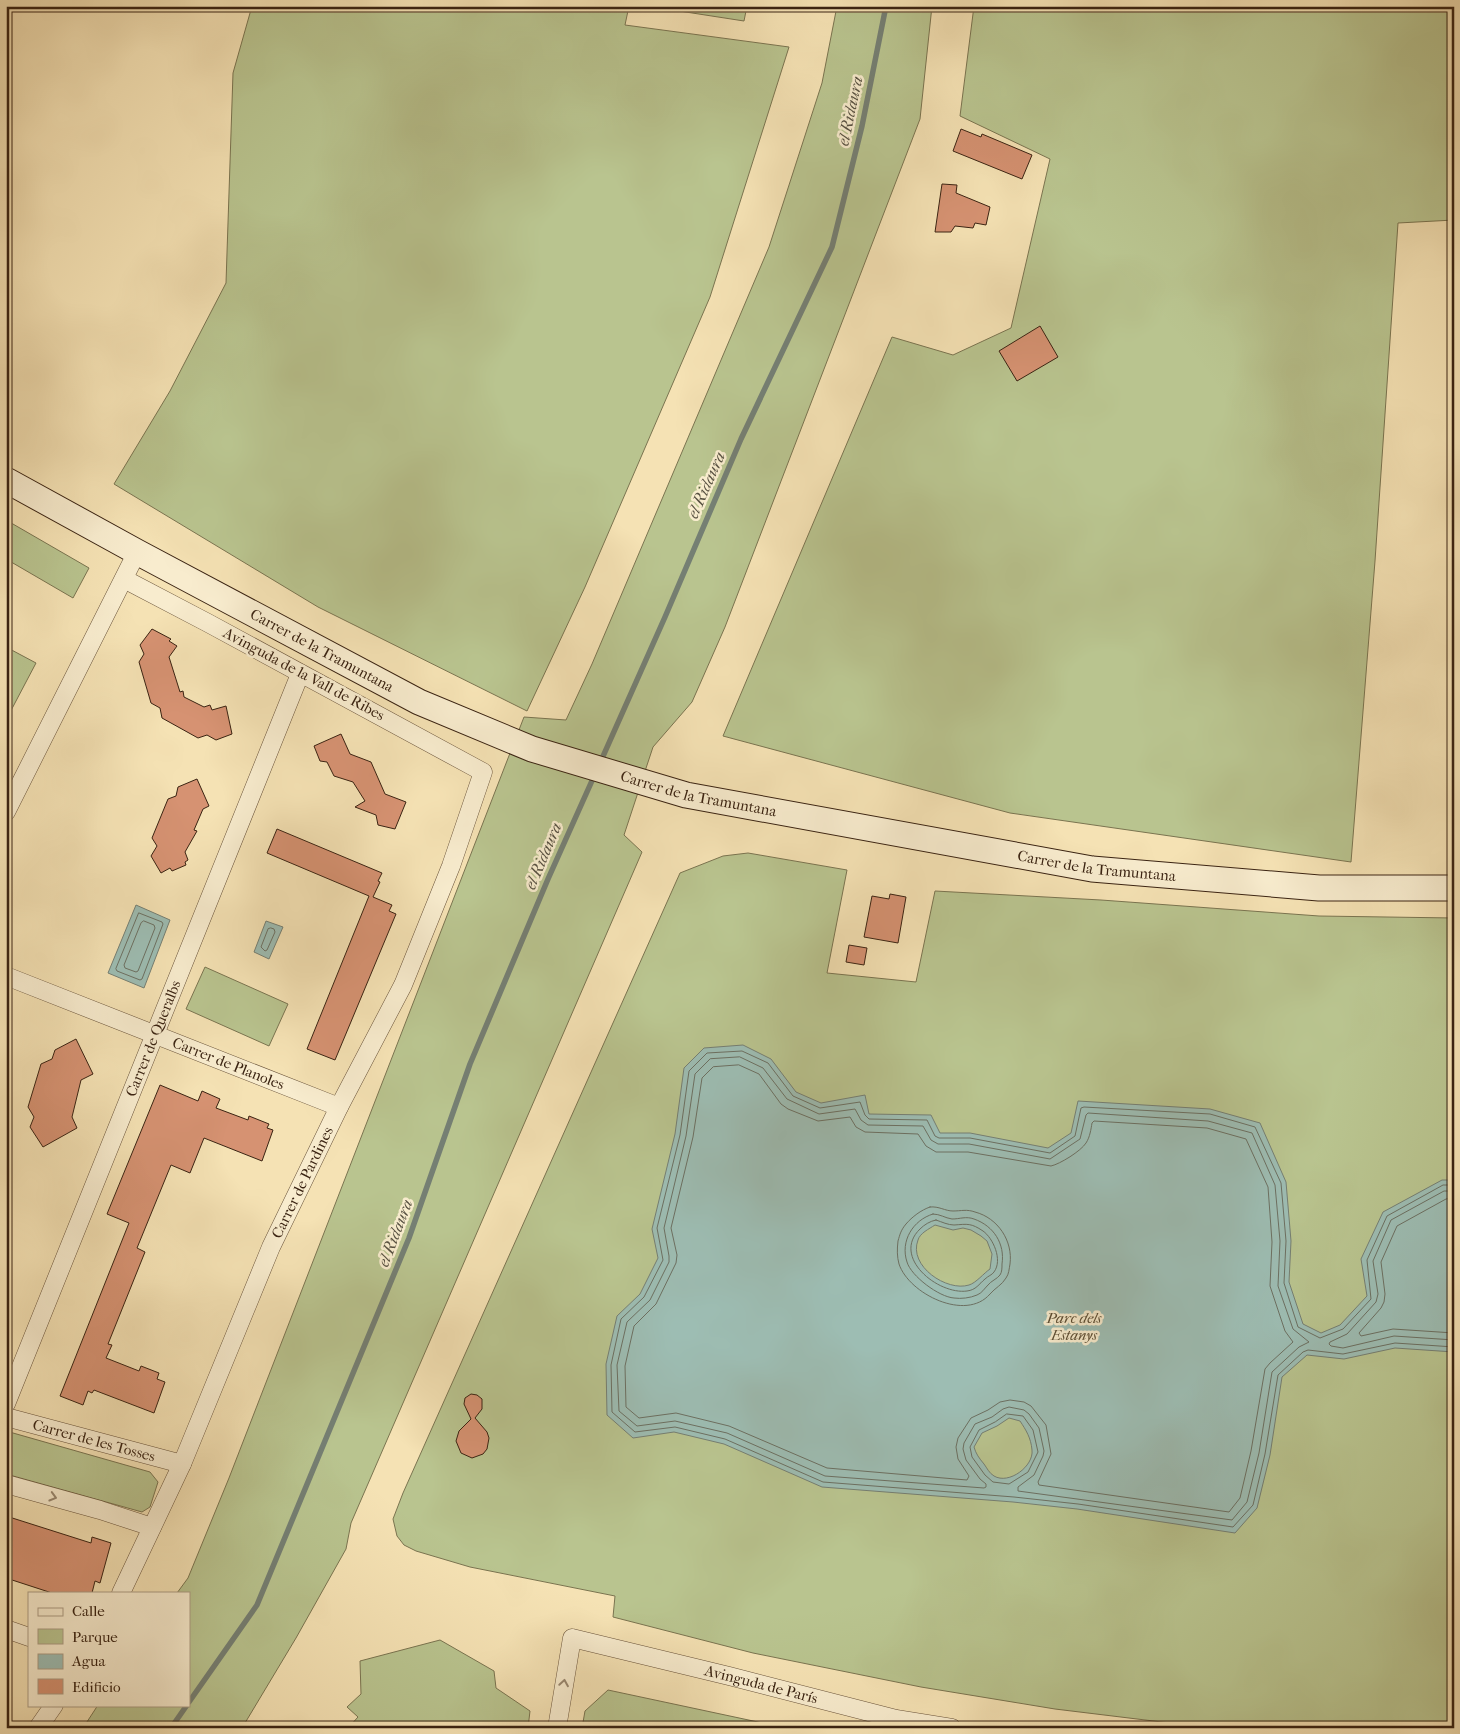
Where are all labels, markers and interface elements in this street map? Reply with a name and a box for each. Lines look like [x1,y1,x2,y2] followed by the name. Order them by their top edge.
[833,75,867,147] water label: el Ridaura
[683,449,729,521] water label: el Ridaura
[247,605,398,696] street label: Carrer de la Tramuntana
[219,623,388,724] street label: Avinguda de la Vall de Ribes
[618,767,779,821] street label: Carrer de la Tramuntana
[521,820,565,892] water label: el Ridaura
[1016,847,1178,885] street label: Carrer de la Tramuntana
[122,977,185,1099] street label: Carrer de Queralbs
[170,1033,287,1094] street label: Carrer de Planoles
[268,1123,337,1241] street label: Carrer de Pardines
[374,1197,416,1269] water label: el Ridaura
[1046,1309,1102,1344] park label: Parc dels Estanys
[31,1415,158,1466] street label: Carrer de les Tosses
[49,1491,58,1502] one-way arrow
[28,1592,190,1706] legend
[72,1602,105,1620] text: Calle
[72,1628,118,1646] text: Parque
[71,1652,106,1670] text: Agua
[702,1661,820,1708] street label: Avinguda de París
[72,1678,121,1696] text: Edificio
[559,1679,569,1687] one-way arrow

